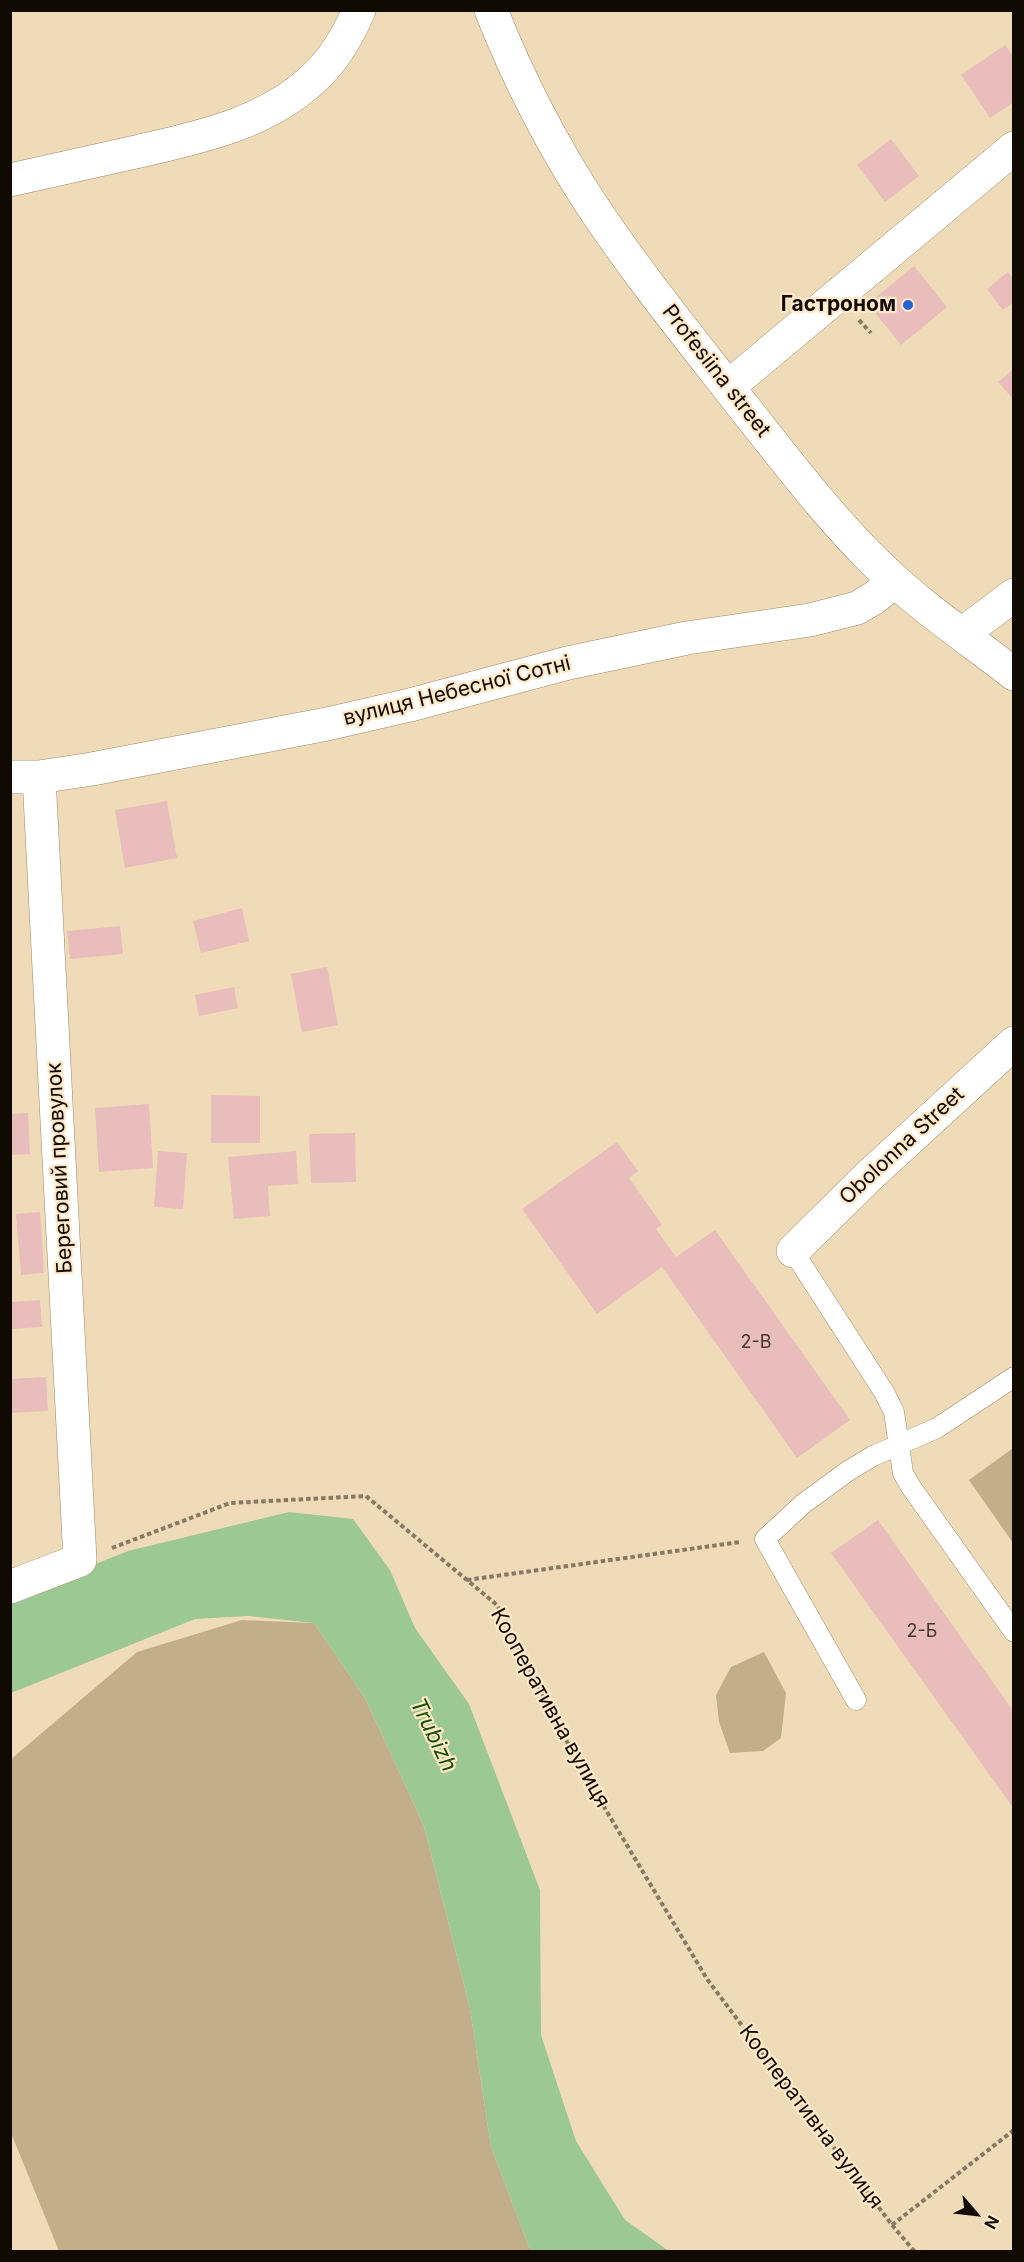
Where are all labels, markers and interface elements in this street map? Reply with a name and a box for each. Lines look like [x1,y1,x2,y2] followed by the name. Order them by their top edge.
[781,292,896,318] place label: Гастроном
[901,298,915,312] marker: Гастроном
[656,300,776,442] street label: Profesiina street
[341,651,573,731] street label: вулиця Небесної Сотні
[42,1062,78,1274] street label: Береговий провулок
[835,1082,969,1210] street label: Obolonna Street
[740,1332,772,1354] house number: 2-В
[485,1604,615,1812] street label: Кооперативна вулиця
[907,1621,937,1643] house number: 2-Б
[404,1694,462,1776] water label: Trubizh
[734,2020,888,2214] street label: Кооперативна вулиця
[946,2184,1006,2244] north arrow
[980,2212,1004,2233] text: N

